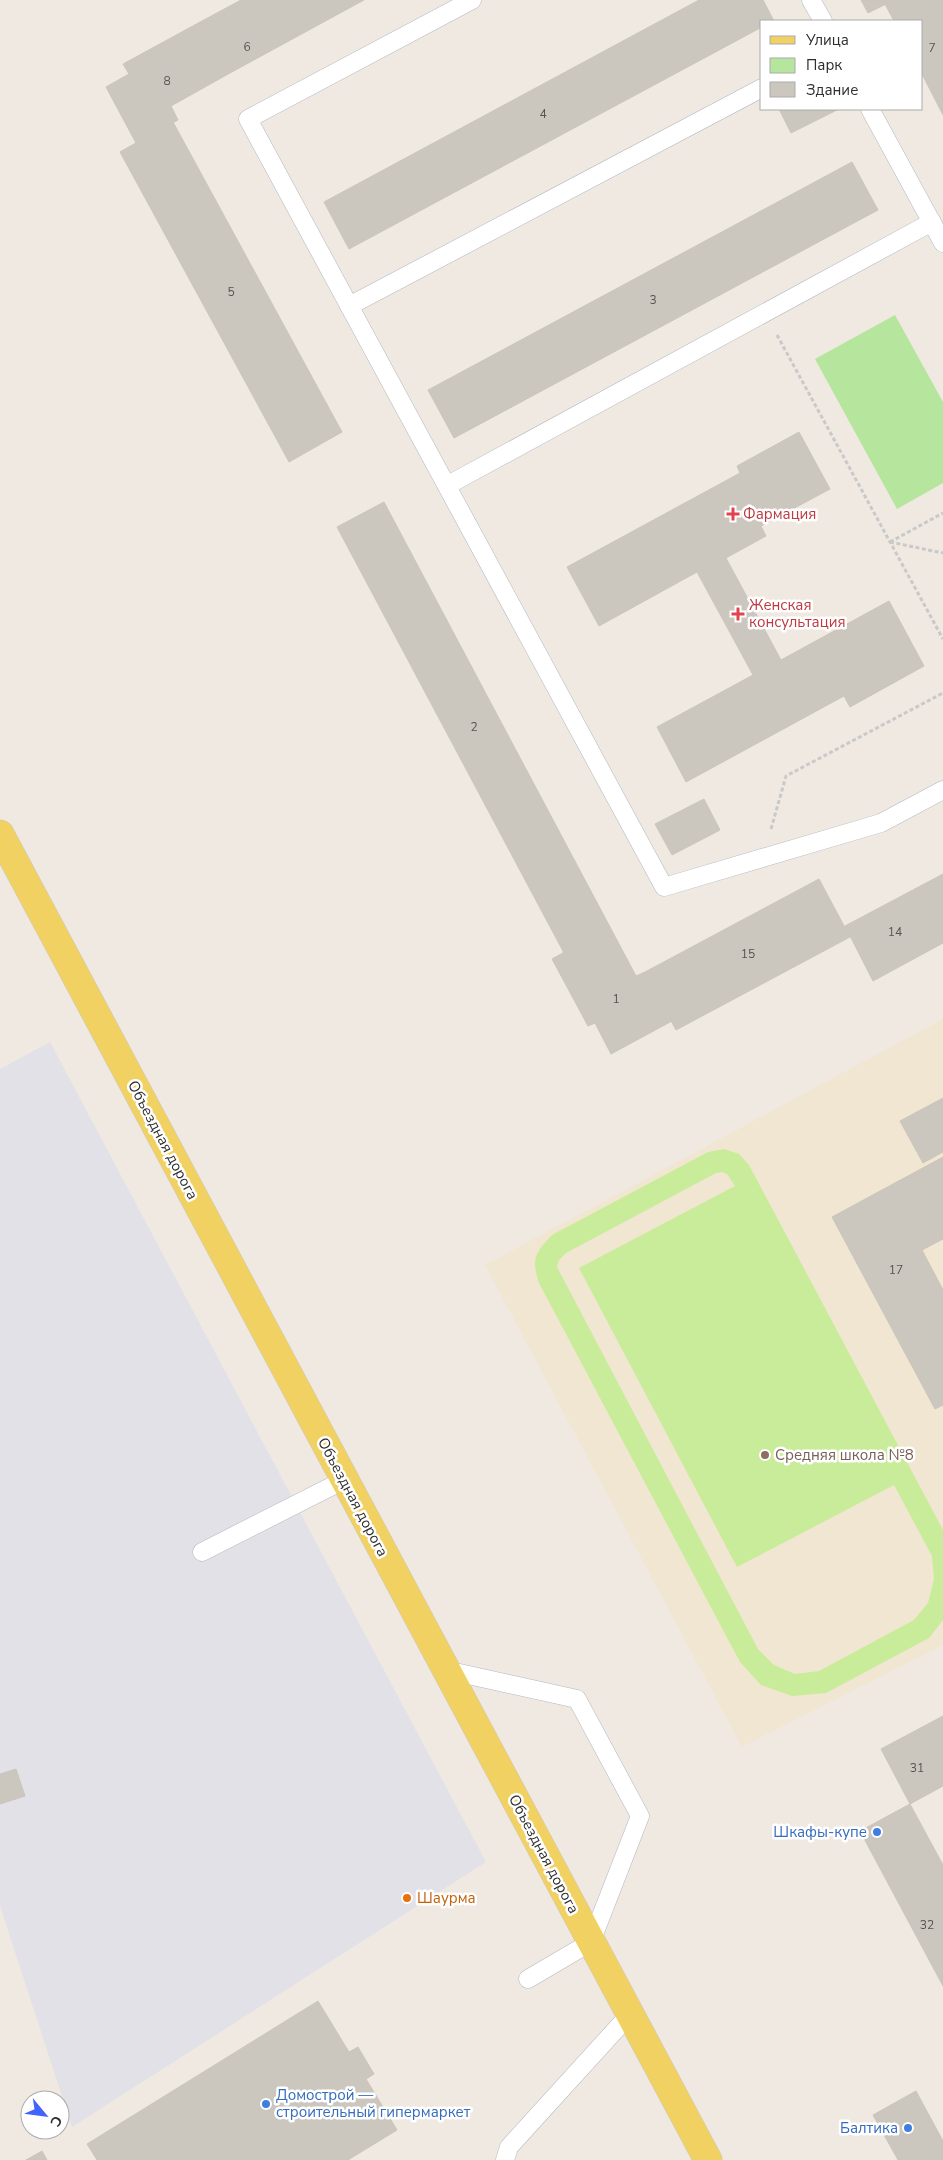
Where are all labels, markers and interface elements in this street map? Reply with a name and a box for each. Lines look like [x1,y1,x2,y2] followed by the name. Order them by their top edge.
[760,20,923,110] legend
[805,30,849,50] text: Улица
[243,39,251,55] house number: 6
[928,40,936,56] house number: 7
[806,55,842,75] text: Парк
[163,73,171,89] house number: 8
[806,80,858,100] text: Здание
[539,106,547,122] house number: 4
[227,284,235,300] house number: 5
[649,292,657,308] house number: 3
[743,504,816,524] place label: Фармация
[727,508,739,520] marker: Фармация
[749,595,846,632] place label: Женская консультация
[731,607,745,621] marker: Женская консультация
[470,719,478,735] house number: 2
[888,924,902,940] house number: 14
[741,946,755,962] house number: 15
[612,991,620,1007] house number: 1
[123,1077,203,1203] street label: Объездная дорога
[889,1262,903,1278] house number: 17
[313,1434,393,1560] street label: Объездная дорога
[775,1445,914,1465] place label: Средняя школа №8
[759,1449,771,1461] marker: Средняя школа №8
[910,1760,924,1776] house number: 31
[504,1791,584,1917] street label: Объездная дорога
[773,1822,867,1842] place label: Шкафы-купе
[871,1826,883,1838] marker: Шкафы-купе
[417,1888,476,1908] place label: Шаурма
[401,1892,413,1904] marker: Шаурма
[920,1917,934,1933] house number: 32
[276,2085,471,2122] place label: Домострой — строительный гипермаркет
[20,2090,70,2140] north arrow
[260,2098,272,2110] marker: Домострой — строительный гипермаркет
[45,2112,67,2130] text: С
[840,2118,898,2138] place label: Балтика
[902,2122,914,2134] marker: Балтика

